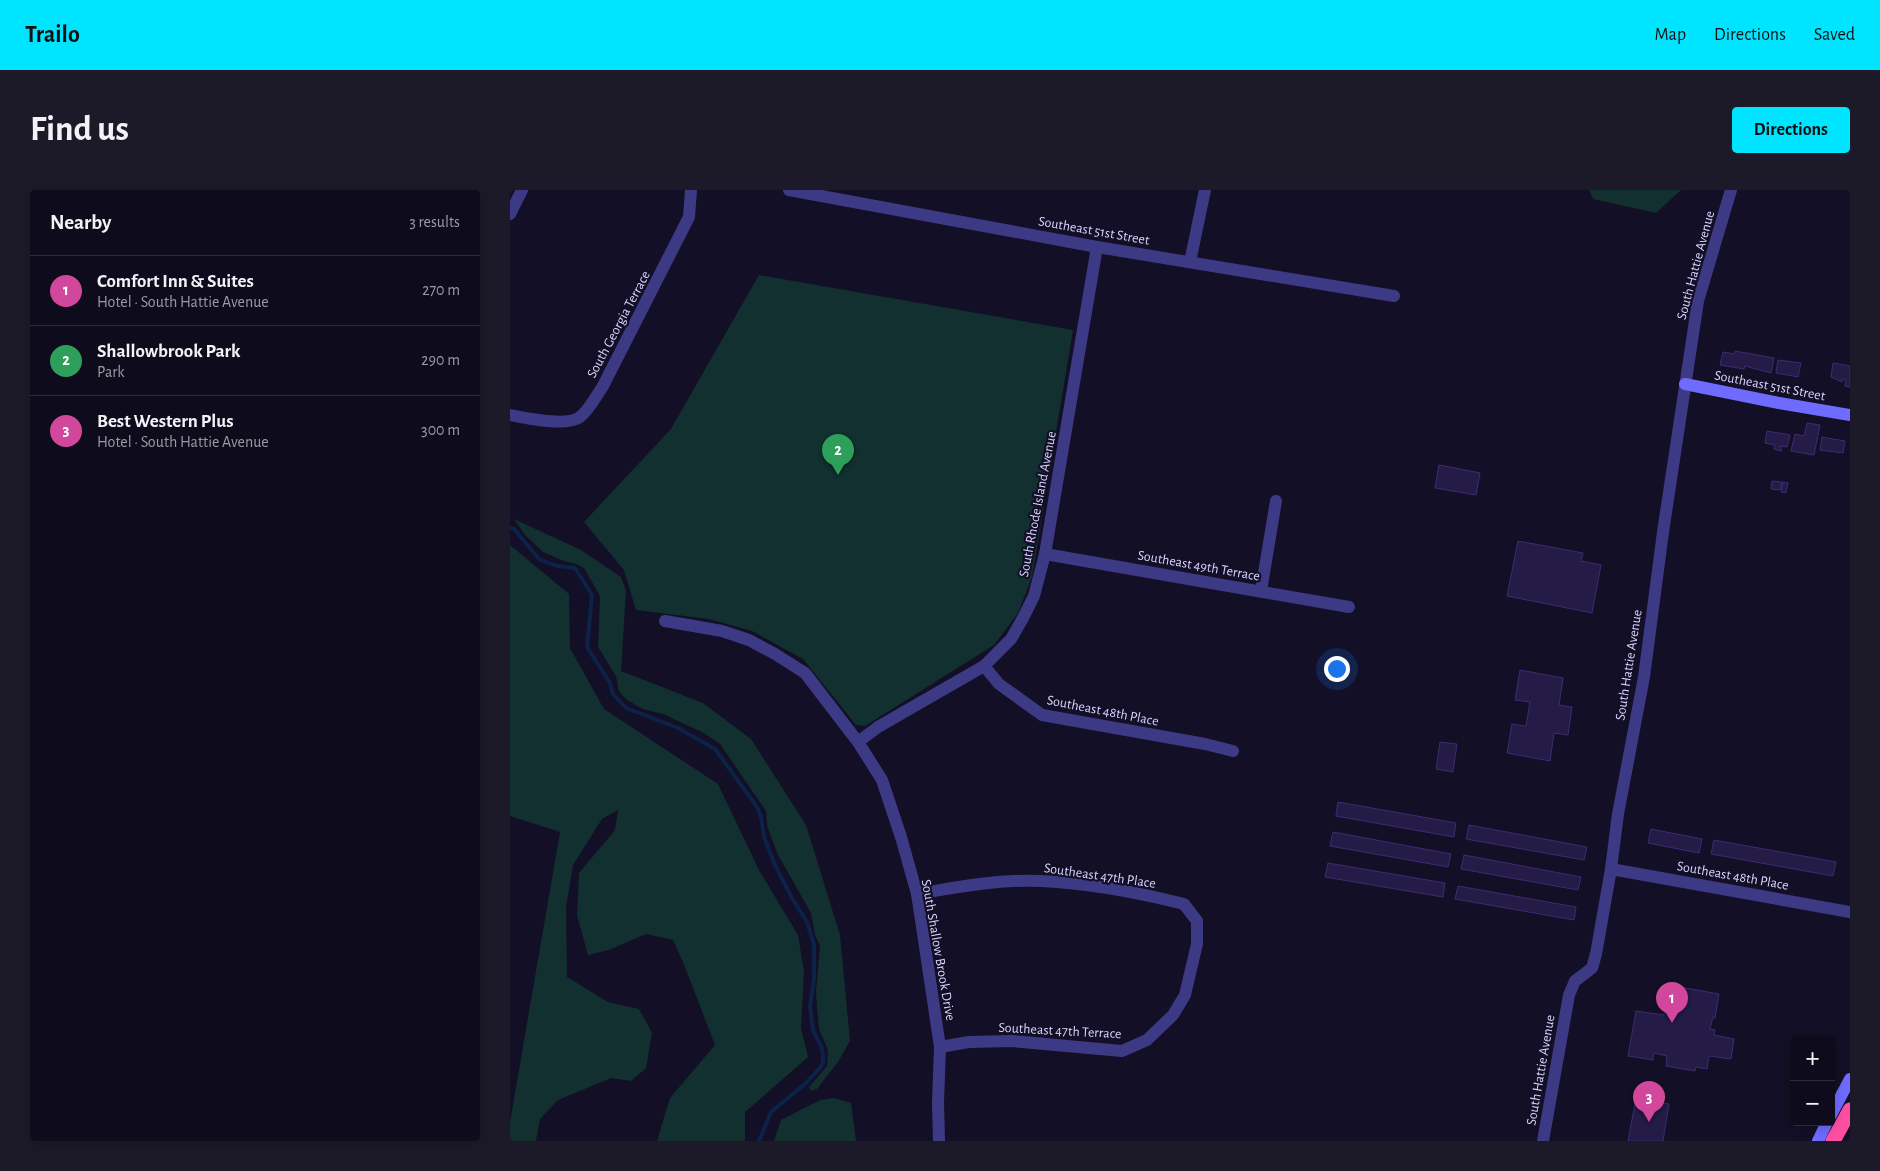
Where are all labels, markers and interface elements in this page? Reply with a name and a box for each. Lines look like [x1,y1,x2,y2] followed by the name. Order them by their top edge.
[25,23,80,47] text: Trailo
[1655,26,1686,44] text: Map
[1714,26,1786,44] text: Directions
[1814,26,1855,44] text: Saved
[1732,107,1850,153] button: Directions
[30,112,129,147] text: Find us
[1675,209,1717,321] street label: South Hattie Avenue
[50,212,111,233] text: Nearby
[409,214,460,230] text: 3 results
[1037,214,1151,248] street label: Southeast 51st Street
[585,269,653,380] street label: South Georgia Terrace
[97,272,254,291] text: Comfort Inn & Suites
[63,282,69,298] text: 1
[422,282,460,298] text: 270 m
[97,294,269,310] text: Hotel · South Hattie Avenue
[97,342,240,361] text: Shallowbrook Park
[62,352,70,368] text: 2
[421,352,460,368] text: 290 m
[97,364,125,380] text: Park
[1713,368,1827,404] street label: Southeast 51st Street
[97,412,233,431] text: Best Western Plus
[63,422,69,438] text: 3
[421,422,460,438] text: 300 m
[1017,430,1059,578] street label: South Rhode Island Avenue
[97,434,269,450] text: Hotel · South Hattie Avenue
[822,434,854,475] pin: 2
[1137,548,1261,584] street label: Southeast 49th Terrace
[1613,609,1645,722] street label: South Hattie Avenue
[1324,656,1350,682] your location
[1046,693,1160,729] street label: Southeast 48th Place
[1676,859,1790,893] street label: Southeast 48th Place
[1043,861,1157,891] street label: Southeast 47th Place
[919,878,957,1022] street label: South Shallow Brook Drive
[1656,982,1688,1023] pin: 1
[1524,1014,1558,1127] street label: South Hattie Avenue
[998,1021,1122,1041] street label: Southeast 47th Terrace
[1790,1036,1835,1126] map controls
[1790,1036,1835,1081] button: +
[1633,1081,1665,1122] pin: 3
[1790,1081,1835,1126] button: −

